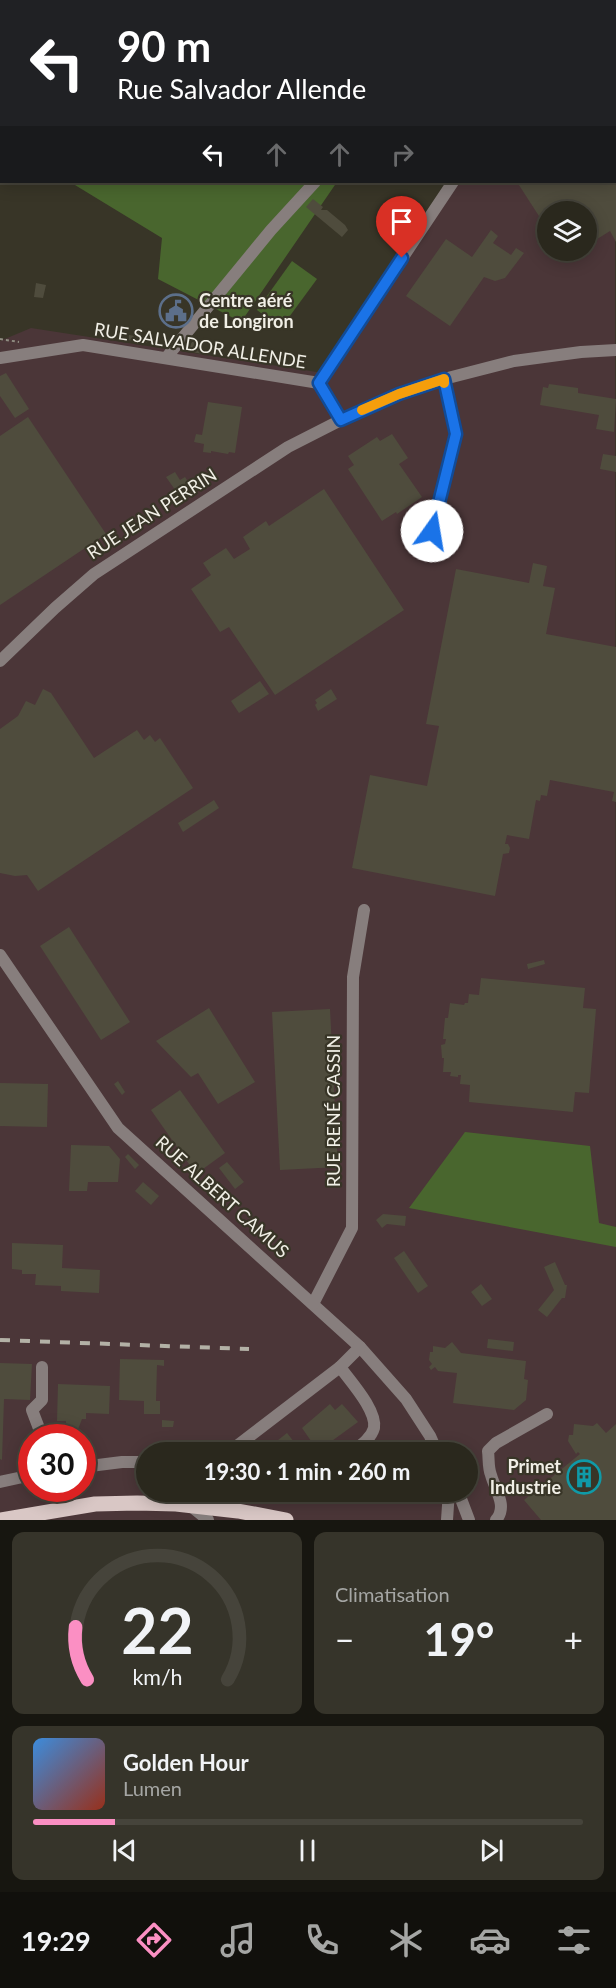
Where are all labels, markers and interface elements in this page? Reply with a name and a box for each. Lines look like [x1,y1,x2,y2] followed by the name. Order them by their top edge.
[117,21,211,71] text: 90 m
[18,24,96,102] icon: left
[117,72,366,105] text: Rue Salvador Allende
[197,138,230,171] icon: left
[260,138,293,171] icon: ahead
[323,138,356,171] icon: ahead
[386,138,419,171] icon: right
[376,196,427,258] pin
[537,201,597,261] map controls
[537,201,597,261] button: layers
[385,205,418,238] icon: arrive
[199,289,294,332] place label: Centre aéré de Longiron
[158,293,194,329] public building icon: Centre aéré de Longiron
[93,317,308,373] street label: RUE SALVADOR ALLENDE
[83,463,220,563] street label: RUE JEAN PERRIN
[400,499,464,563] position arrow
[322,1035,344,1187] street label: RUE RENÉ CASSIN
[151,1131,294,1262] street label: RUE ALBERT CAMUS
[18,1424,96,1502] speed limit sign: 30
[490,1455,561,1498] place label: Primet Industrie
[204,1458,410,1485] text: 19:30 · 1 min · 260 m
[566,1459,602,1495] building icon: Primet Industrie
[335,1582,450,1606] text: Climatisation
[121,1592,193,1667] text: 22
[424,1612,494,1666] text: 19°
[335,1619,354,1659] text: −
[564,1619,583,1659] text: +
[132,1664,182,1690] text: km/h
[123,1749,249,1776] text: Golden Hour
[123,1776,182,1800] text: Lumen
[108,1834,141,1867] icon: previous
[291,1834,324,1867] icon: pause
[475,1834,508,1867] icon: next
[133,1919,175,1961] icon: directions
[217,1919,259,1961] icon: music
[301,1919,343,1961] icon: phone
[385,1919,427,1961] icon: climate
[469,1919,511,1961] icon: car
[553,1919,595,1961] icon: filters
[21,1924,91,1957] text: 19:29

